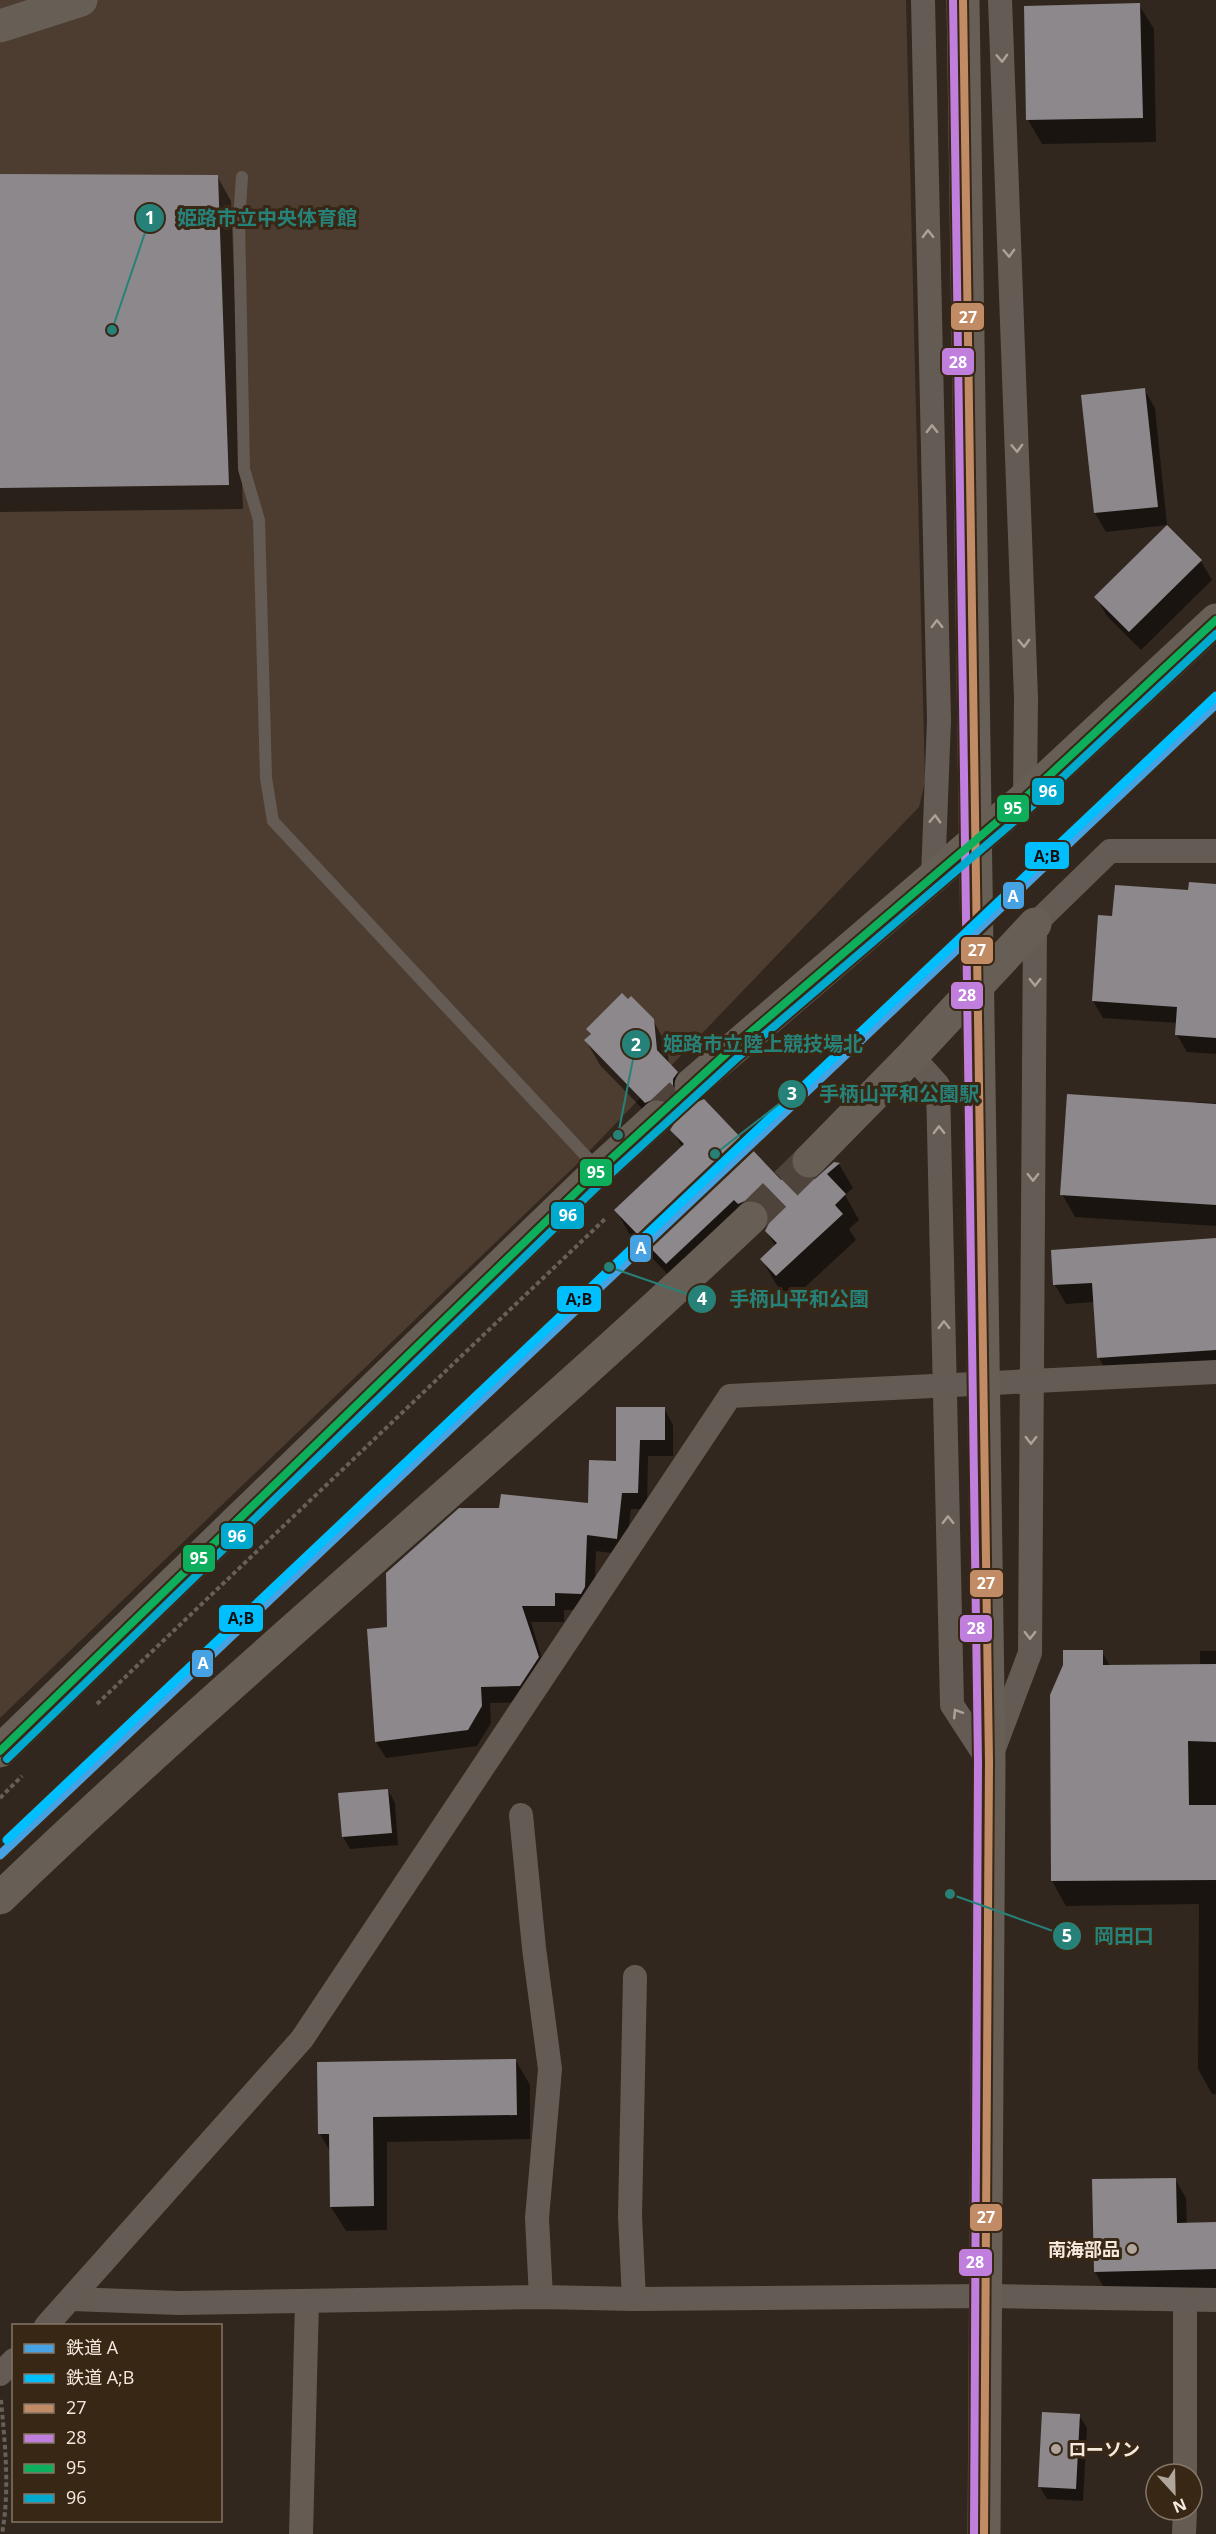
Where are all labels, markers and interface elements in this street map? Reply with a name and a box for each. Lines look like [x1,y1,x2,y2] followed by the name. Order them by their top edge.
[996,54,1009,63] one-way arrow
[135,199,369,237] callout: 姫路市立中央体育館
[177,204,357,231] text: 姫路市立中央体育館
[145,205,155,229] text: 1
[922,229,935,238] one-way arrow
[1003,249,1016,258] one-way arrow
[950,302,985,331] line badge: 27
[959,306,977,328] text: 27
[941,347,975,376] line badge: 28
[949,351,967,373] text: 28
[926,424,939,433] one-way arrow
[1010,444,1023,453] one-way arrow
[930,619,943,628] one-way arrow
[1017,639,1030,648] one-way arrow
[1031,777,1065,806] line badge: 96
[1039,780,1057,802] text: 96
[996,794,1030,823] line badge: 95
[1004,797,1022,819] text: 95
[929,814,941,823] one-way arrow
[1024,841,1070,870] line badge: A;B
[1034,845,1060,867] text: A;B
[1002,881,1025,910] line badge: A
[1007,885,1019,907] text: A
[960,936,994,965] line badge: 27
[968,939,986,961] text: 27
[1029,977,1041,986] one-way arrow
[950,981,984,1010] line badge: 28
[958,984,976,1006] text: 28
[621,1025,875,1063] callout: 姫路市立陸上競技場北
[663,1030,863,1057] text: 姫路市立陸上競技場北
[631,1032,641,1056] text: 2
[777,1075,991,1113] callout: 手柄山平和公園駅
[819,1080,979,1107] text: 手柄山平和公園駅
[787,1081,797,1105] text: 3
[933,1125,945,1134] one-way arrow
[579,1158,613,1187] line badge: 95
[587,1161,605,1183] text: 95
[1027,1172,1039,1181] one-way arrow
[550,1201,585,1230] line badge: 96
[559,1204,577,1226] text: 96
[629,1234,652,1263] line badge: A
[635,1237,647,1259] text: A
[687,1280,881,1318] callout: 手柄山平和公園
[556,1285,602,1313] line badge: A;B
[729,1285,869,1312] text: 手柄山平和公園
[697,1286,707,1310] text: 4
[566,1288,592,1310] text: A;B
[938,1320,951,1329] one-way arrow
[1025,1435,1038,1444] one-way arrow
[942,1515,954,1524] one-way arrow
[220,1522,254,1550] line badge: 96
[228,1525,246,1547] text: 96
[182,1544,216,1573] line badge: 95
[190,1547,208,1569] text: 95
[969,1569,1004,1598] line badge: 27
[977,1572,995,1594] text: 27
[218,1604,264,1633] line badge: A;B
[228,1607,254,1629] text: A;B
[959,1614,993,1643] line badge: 28
[967,1617,985,1639] text: 28
[1024,1630,1036,1639] one-way arrow
[191,1649,214,1678] line badge: A
[197,1652,209,1674] text: A
[953,1709,965,1719] one-way arrow
[1052,1917,1166,1955] callout: 岡田口
[1094,1922,1154,1949] text: 岡田口
[1062,1923,1072,1947] text: 5
[969,2203,1003,2232] line badge: 27
[977,2206,995,2228] text: 27
[1048,2237,1120,2261] place label: 南海部品
[1125,2242,1139,2256] marker: 南海部品
[958,2248,993,2277] line badge: 28
[966,2251,984,2273] text: 28
[12,2324,222,2522] legend
[66,2335,119,2359] text: 鉄道 A
[66,2365,134,2389] text: 鉄道 A;B
[66,2395,87,2419] text: 27
[66,2425,87,2449] text: 28
[1068,2437,1140,2461] place label: ローソン
[1049,2442,1063,2456] marker: ローソン
[66,2455,87,2479] text: 95
[1144,2462,1204,2522] north arrow
[66,2485,87,2509] text: 96
[1169,2493,1190,2519] text: N

